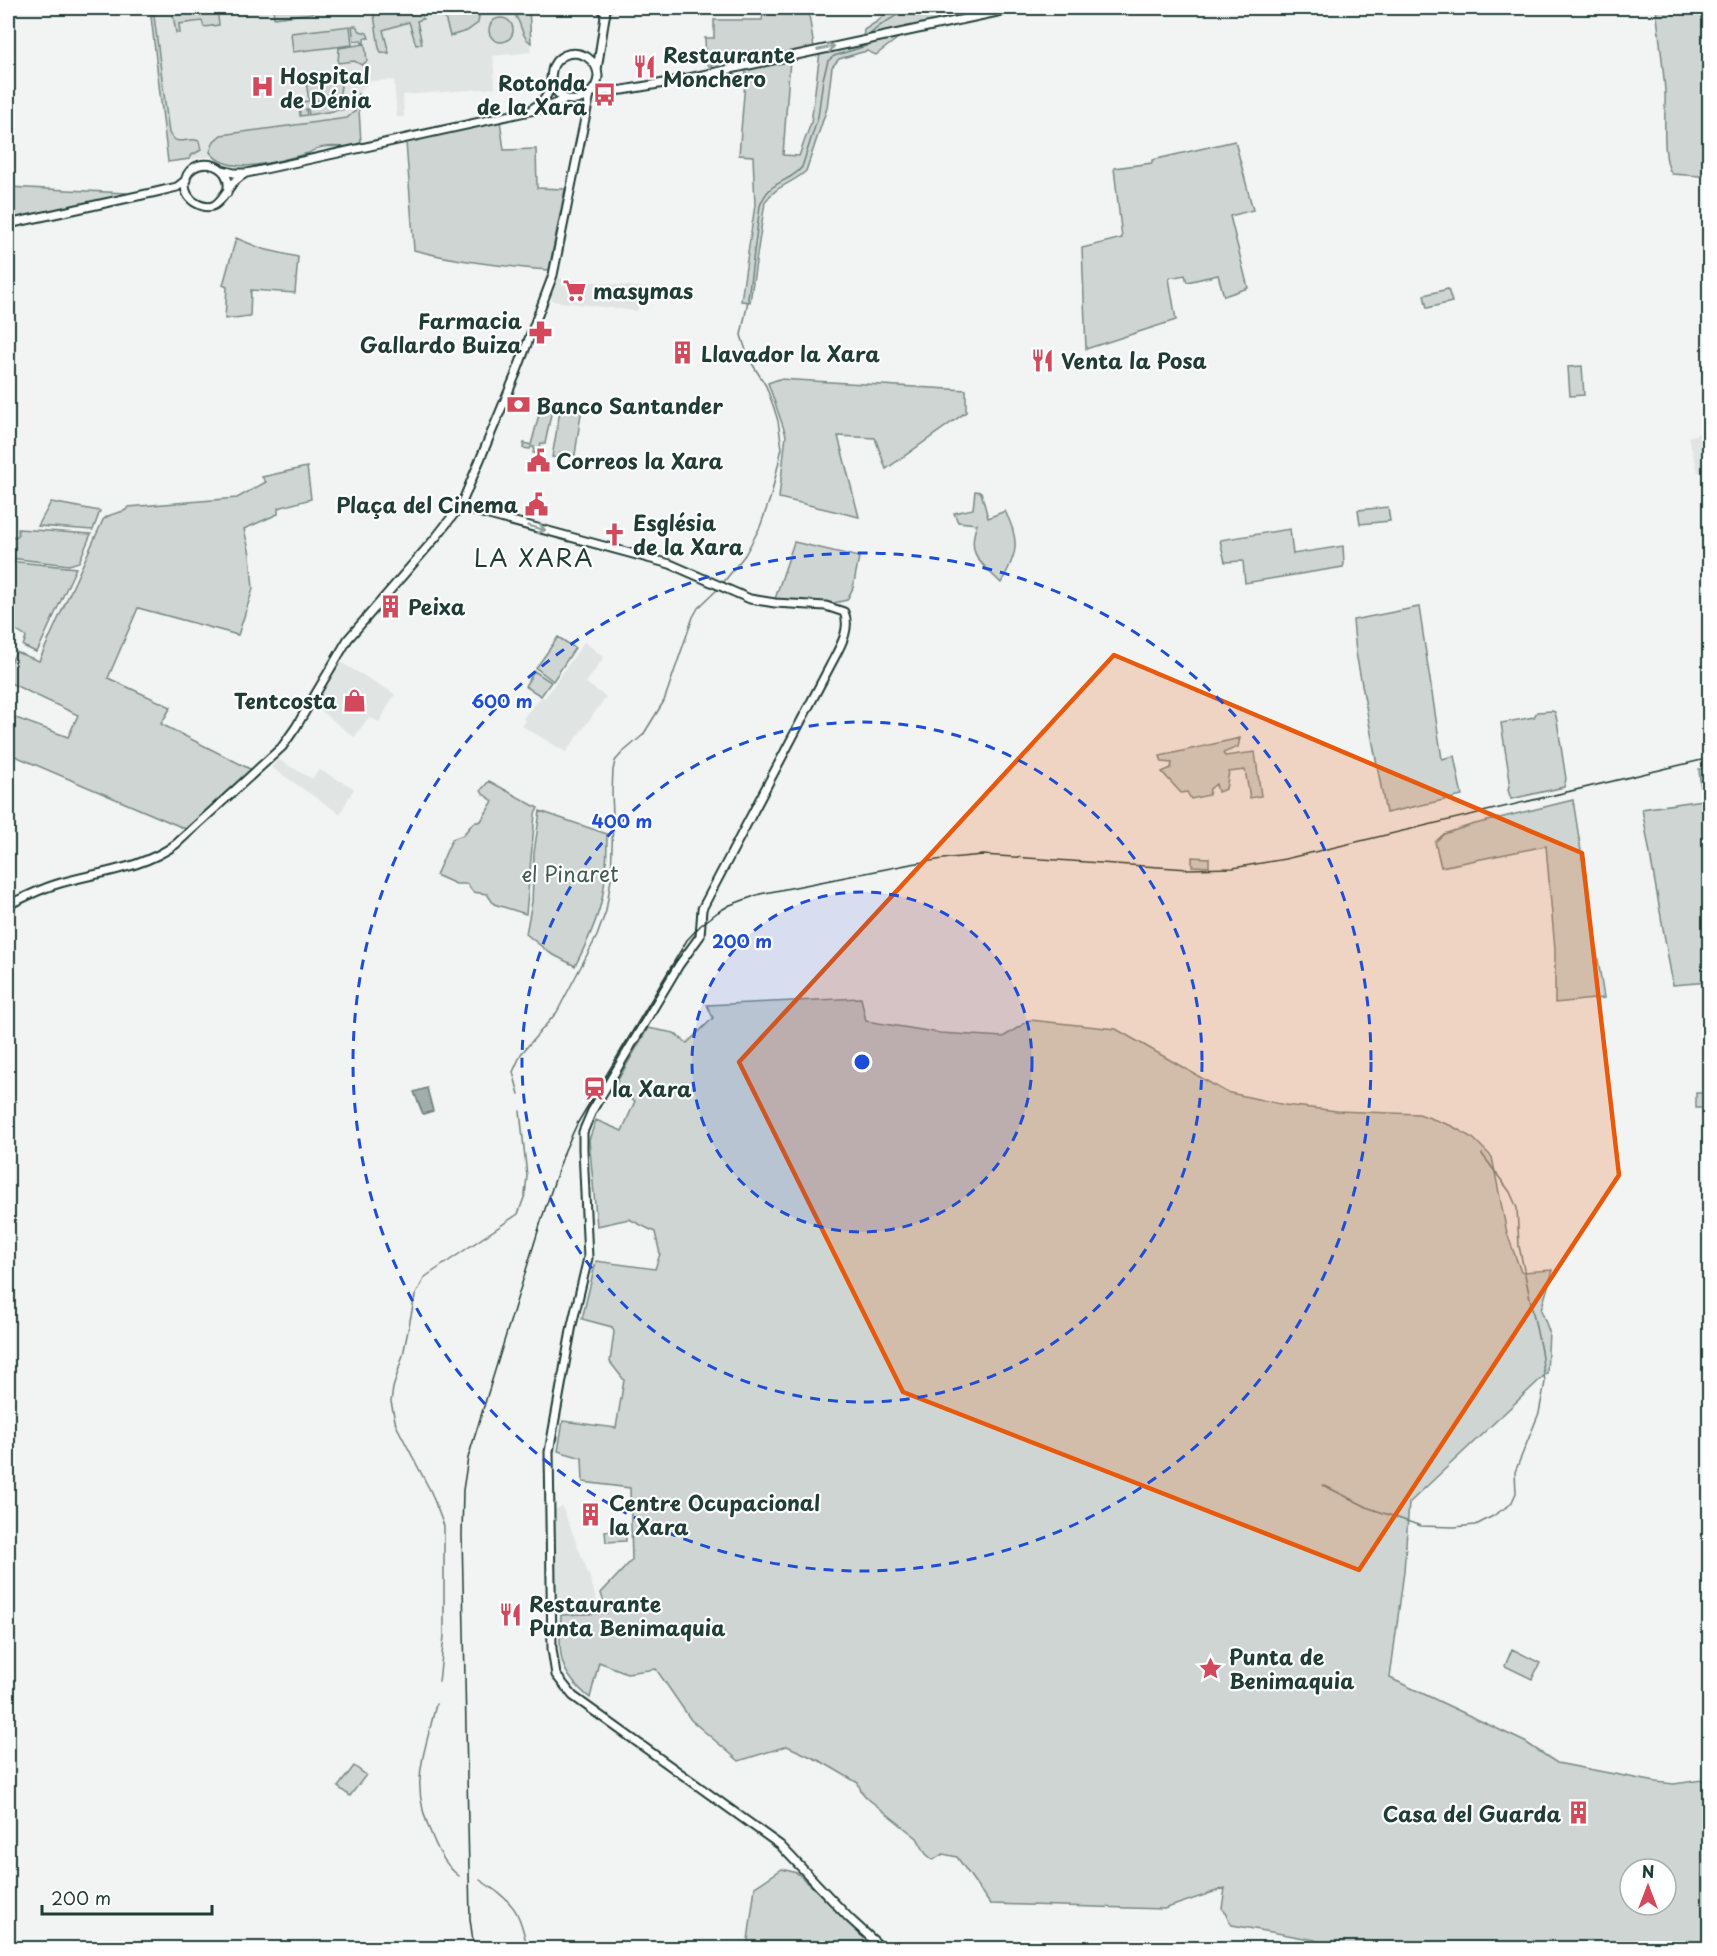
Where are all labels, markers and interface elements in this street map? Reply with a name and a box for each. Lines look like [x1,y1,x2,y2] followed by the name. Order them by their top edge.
[663,38,795,94] place label: Restaurante Monchero
[816,42,836,53] one-way arrow
[632,53,658,79] restaurant icon: Restaurante Monchero
[280,59,372,115] place label: Hospital de Dénia
[477,66,588,122] place label: Rotonda de la Xara
[249,74,275,100] hospital icon: Hospital de Dénia
[592,81,618,107] bus stop icon: Rotonda de la Xara
[593,274,693,306] place label: masymas
[562,277,588,303] supermarket icon: masymas
[360,304,523,360] place label: Farmacia Gallardo Buiza
[527,319,553,345] pharmacy icon: Farmacia Gallardo Buiza
[701,337,880,369] place label: Llavador la Xara
[670,340,696,366] building icon: Llavador la Xara
[1061,344,1207,376] place label: Venta la Posa
[1030,347,1056,373] restaurant icon: Venta la Posa
[536,389,723,421] place label: Banco Santander
[505,392,531,418] bank icon: Banco Santander
[556,444,724,476] place label: Correos la Xara
[525,447,551,473] public building icon: Correos la Xara
[336,488,518,520] place label: Plaça del Cinema
[523,491,549,517] public building icon: Plaça del Cinema
[633,506,744,562] place label: Església de la Xara
[602,521,628,547] church icon: Església de la Xara
[527,522,546,534] one-way arrow
[474,539,594,575] district label: LA XARA
[408,590,466,622] place label: Peixa
[377,593,403,619] building icon: Peixa
[234,684,337,716] place label: Tentcosta
[342,687,368,713] shop icon: Tentcosta
[471,687,533,714] text: 600 m
[592,807,652,834] text: 400 m
[521,857,619,889] park label: el Pinaret
[712,927,772,954] text: 200 m
[852,1052,872,1072] centre of rings
[612,1072,692,1104] place label: la Xara
[581,1075,607,1101] station icon: la Xara
[609,1486,820,1542] place label: Centre Ocupacional la Xara
[578,1501,604,1527] building icon: Centre Ocupacional la Xara
[529,1587,726,1643] place label: Restaurante Punta Benimaquia
[498,1602,524,1628] restaurant icon: Restaurante Punta Benimaquia
[1229,1640,1355,1696] place label: Punta de Benimaquia
[1198,1655,1224,1681] place icon: Punta de Benimaquia
[1383,1797,1561,1829] place label: Casa del Guarda
[1566,1800,1592,1826] building icon: Casa del Guarda
[1618,1857,1678,1917] north arrow
[1642,1859,1654,1883] text: N
[42,1878,212,1916] scale bar
[51,1884,111,1911] text: 200 m

